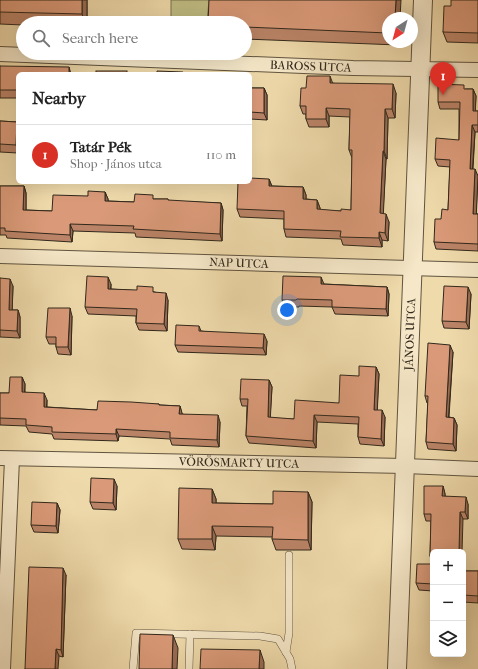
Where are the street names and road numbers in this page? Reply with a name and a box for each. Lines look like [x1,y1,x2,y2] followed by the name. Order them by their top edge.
[270,58,352,75] street label: BAROSS UTCA
[209,255,269,271] street label: NAP UTCA
[401,297,418,372] street label: JÁNOS UTCA
[178,454,299,471] street label: VÖRÖSMARTY UTCA

